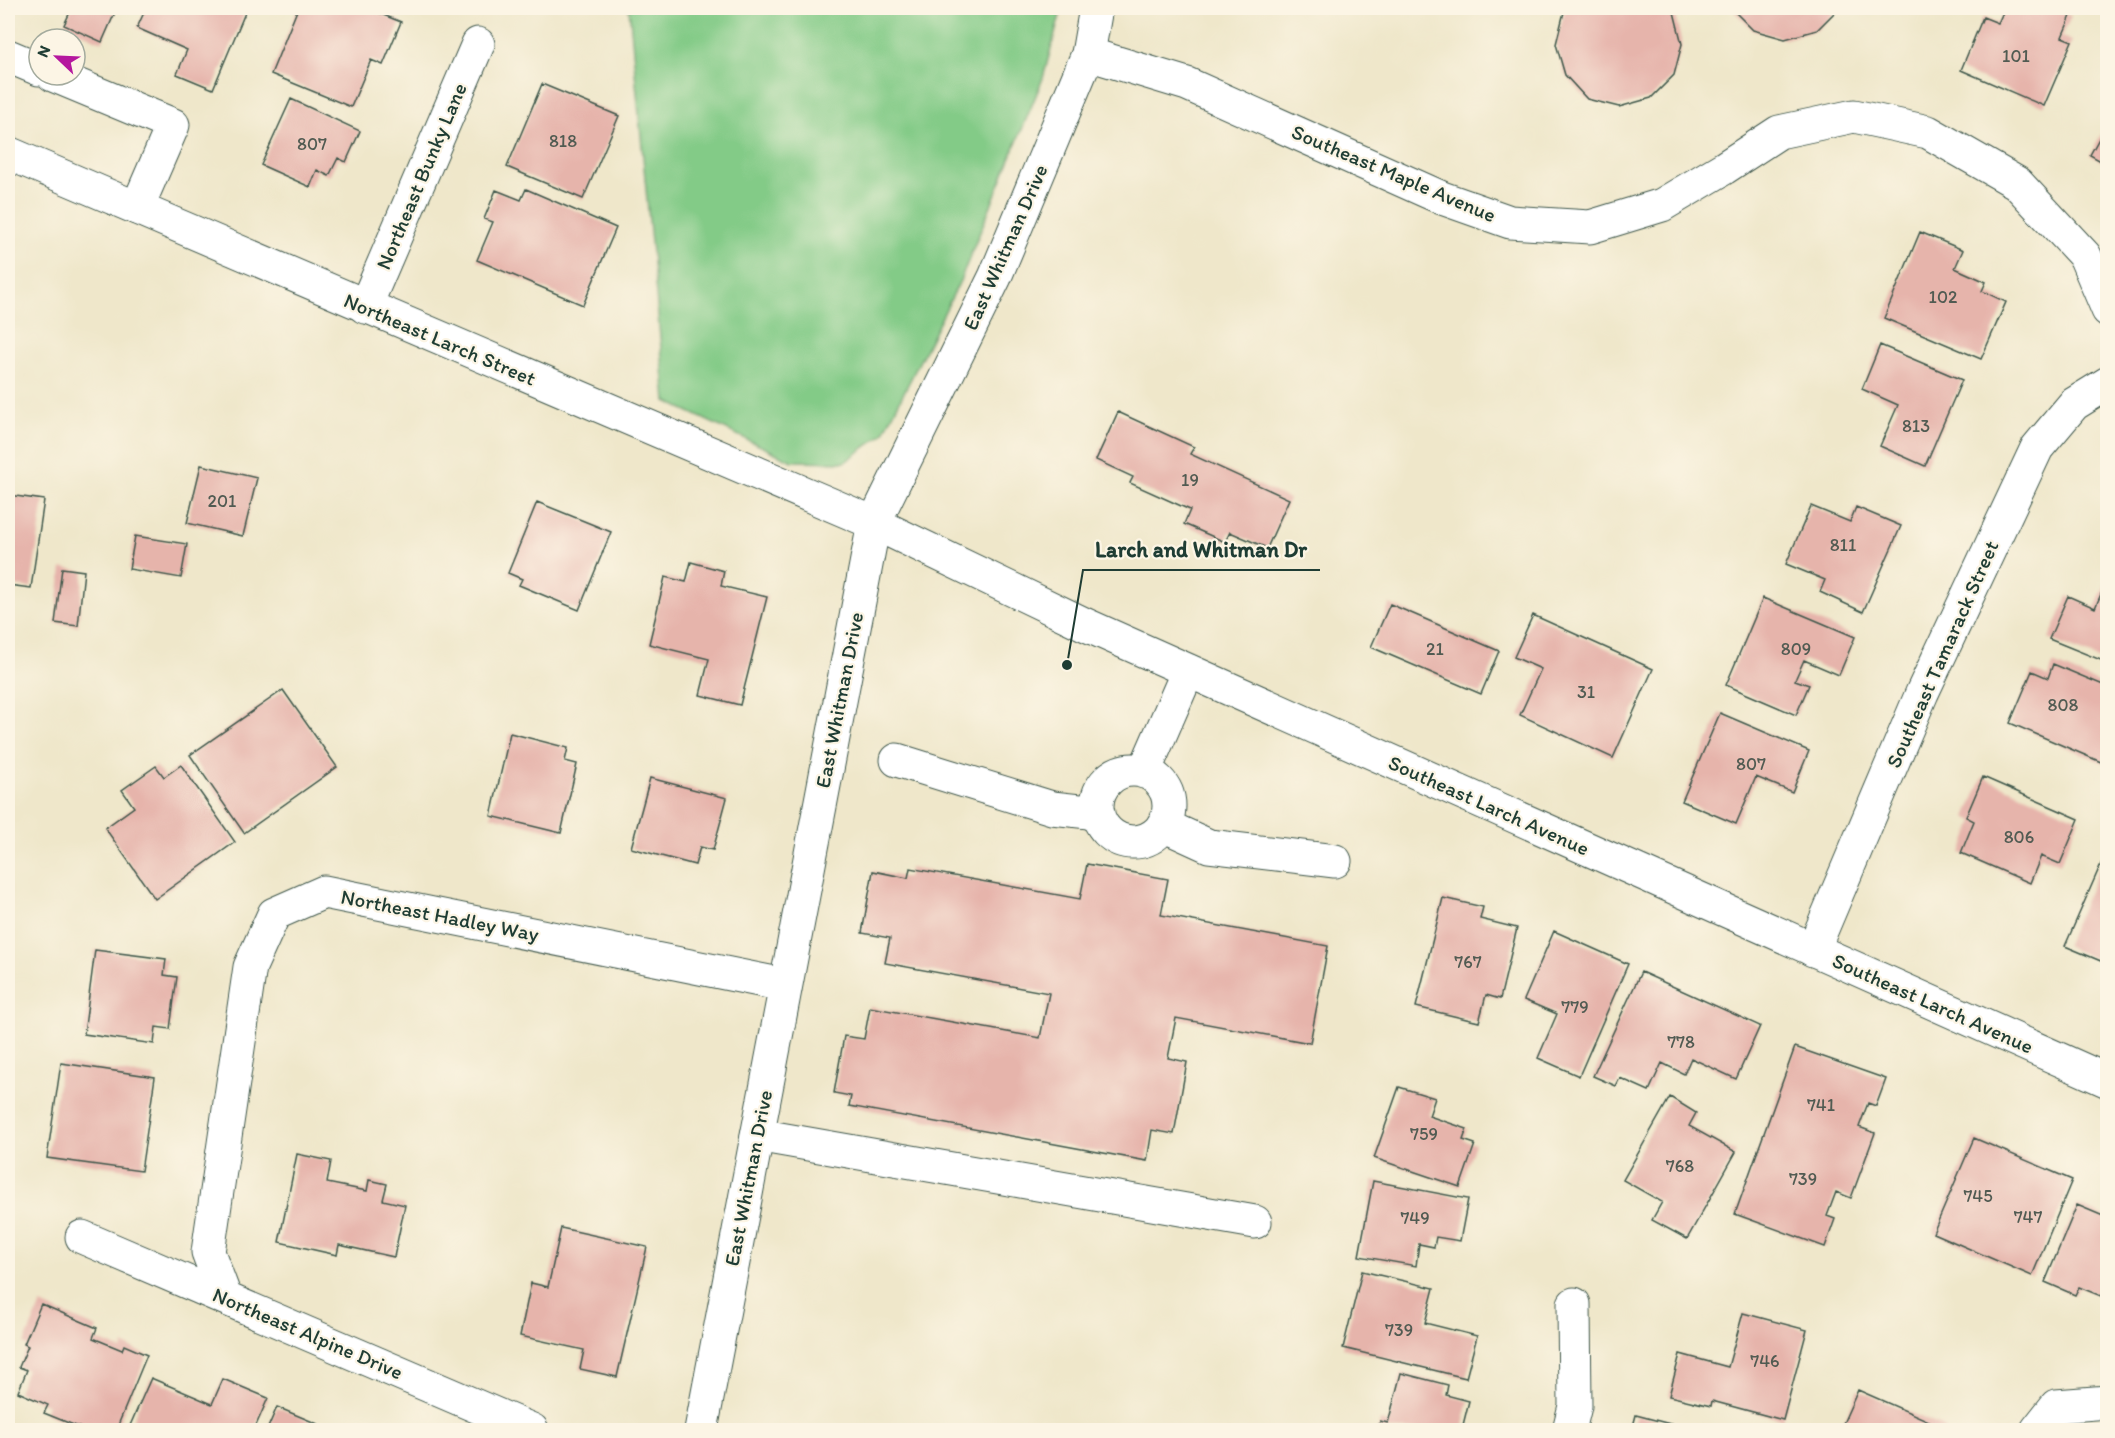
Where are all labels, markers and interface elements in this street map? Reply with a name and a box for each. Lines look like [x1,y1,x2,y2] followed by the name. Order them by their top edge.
[27,27,87,87] north arrow
[33,43,55,60] text: N
[2002,45,2030,67] house number: 101
[370,79,472,273] street label: Northeast Bunky Lane
[1288,119,1500,227] street label: Southeast Maple Avenue
[549,130,577,152] house number: 818
[297,133,327,155] house number: 807
[957,160,1053,334] street label: East Whitman Drive
[1929,286,1958,308] house number: 102
[340,287,540,391] street label: Northeast Larch Street
[1902,415,1930,437] house number: 813
[1181,469,1199,491] house number: 19
[208,490,236,512] house number: 201
[1083,530,1320,570] callout: Larch and Whitman Dr
[1830,534,1856,556] house number: 811
[1095,536,1308,563] text: Larch and Whitman Dr
[1881,536,2004,772] street label: Southeast Tamarack Street
[810,610,868,790] street label: East Whitman Drive
[1426,638,1444,660] house number: 21
[1781,638,1811,660] house number: 809
[1577,681,1595,703] house number: 31
[2048,694,2079,716] house number: 808
[1385,749,1593,861] street label: Southeast Larch Avenue
[1736,753,1766,775] house number: 807
[2004,826,2034,848] house number: 806
[339,884,541,946] street label: Northeast Hadley Way
[1829,947,2037,1059] street label: Southeast Larch Avenue
[1454,951,1482,973] house number: 767
[1561,996,1589,1018] house number: 779
[1667,1031,1695,1053] house number: 778
[719,1088,777,1268] street label: East Whitman Drive
[1807,1094,1835,1116] house number: 741
[1410,1123,1438,1145] house number: 759
[1666,1155,1694,1177] house number: 768
[1789,1168,1817,1190] house number: 739
[1963,1185,1993,1207] house number: 745
[2014,1206,2042,1228] house number: 747
[1400,1207,1430,1229] house number: 749
[209,1282,407,1384] street label: Northeast Alpine Drive
[1385,1319,1413,1341] house number: 739
[1750,1350,1780,1372] house number: 746

